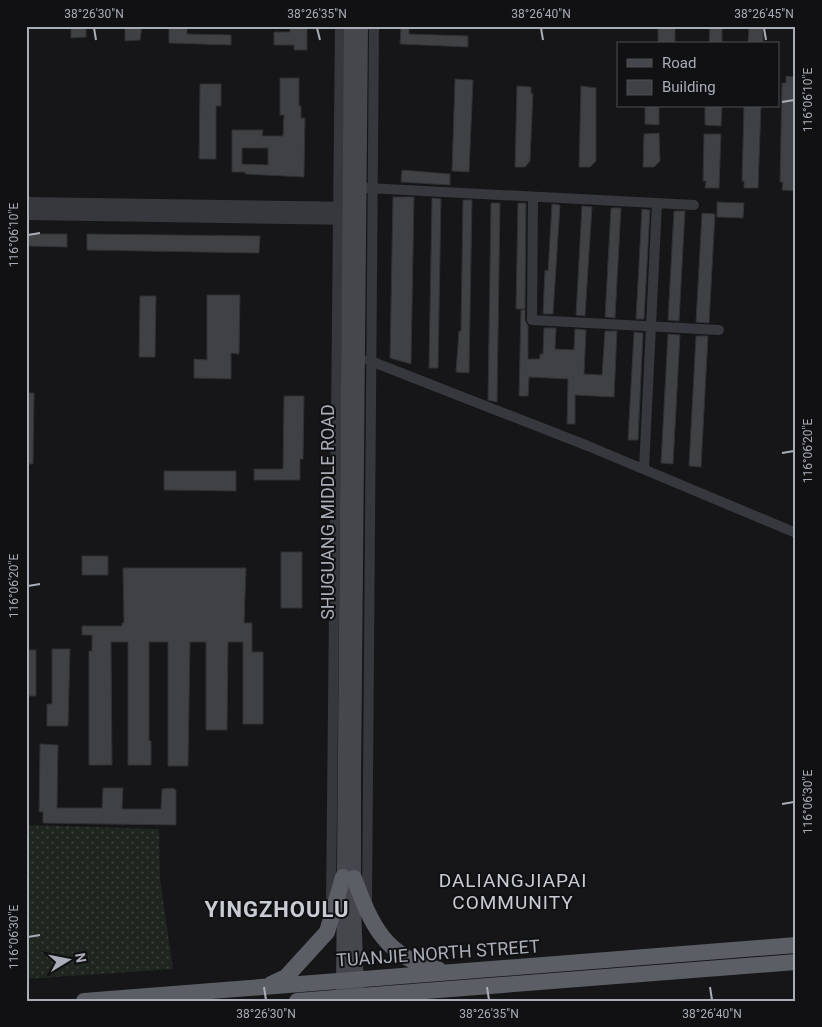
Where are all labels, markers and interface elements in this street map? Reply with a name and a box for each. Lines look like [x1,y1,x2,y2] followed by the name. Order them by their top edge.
[64,7,124,21] text: 38°26'30"N
[287,7,347,21] text: 38°26'35"N
[511,7,571,21] text: 38°26'40"N
[734,7,794,21] text: 38°26'45"N
[617,42,780,108] legend
[662,54,696,72] text: Road
[801,68,815,132] text: 116°06'10"E
[662,78,716,96] text: Building
[7,203,21,267] text: 116°06'10"E
[317,404,338,620] street label: SHUGUANG MIDDLE ROAD
[801,419,815,483] text: 116°06'20"E
[7,554,21,618] text: 116°06'20"E
[801,770,815,834] text: 116°06'30"E
[439,869,587,914] district label: DALIANGJIAPAI COMMUNITY
[204,897,350,922] district label: YINGZHOULU
[7,905,21,969] text: 116°06'30"E
[42,934,92,984] north arrow
[336,935,541,971] street label: TUANJIE NORTH STREET
[72,951,90,964] text: N
[236,1007,296,1021] text: 38°26'30"N
[459,1007,519,1021] text: 38°26'35"N
[682,1007,742,1021] text: 38°26'40"N

